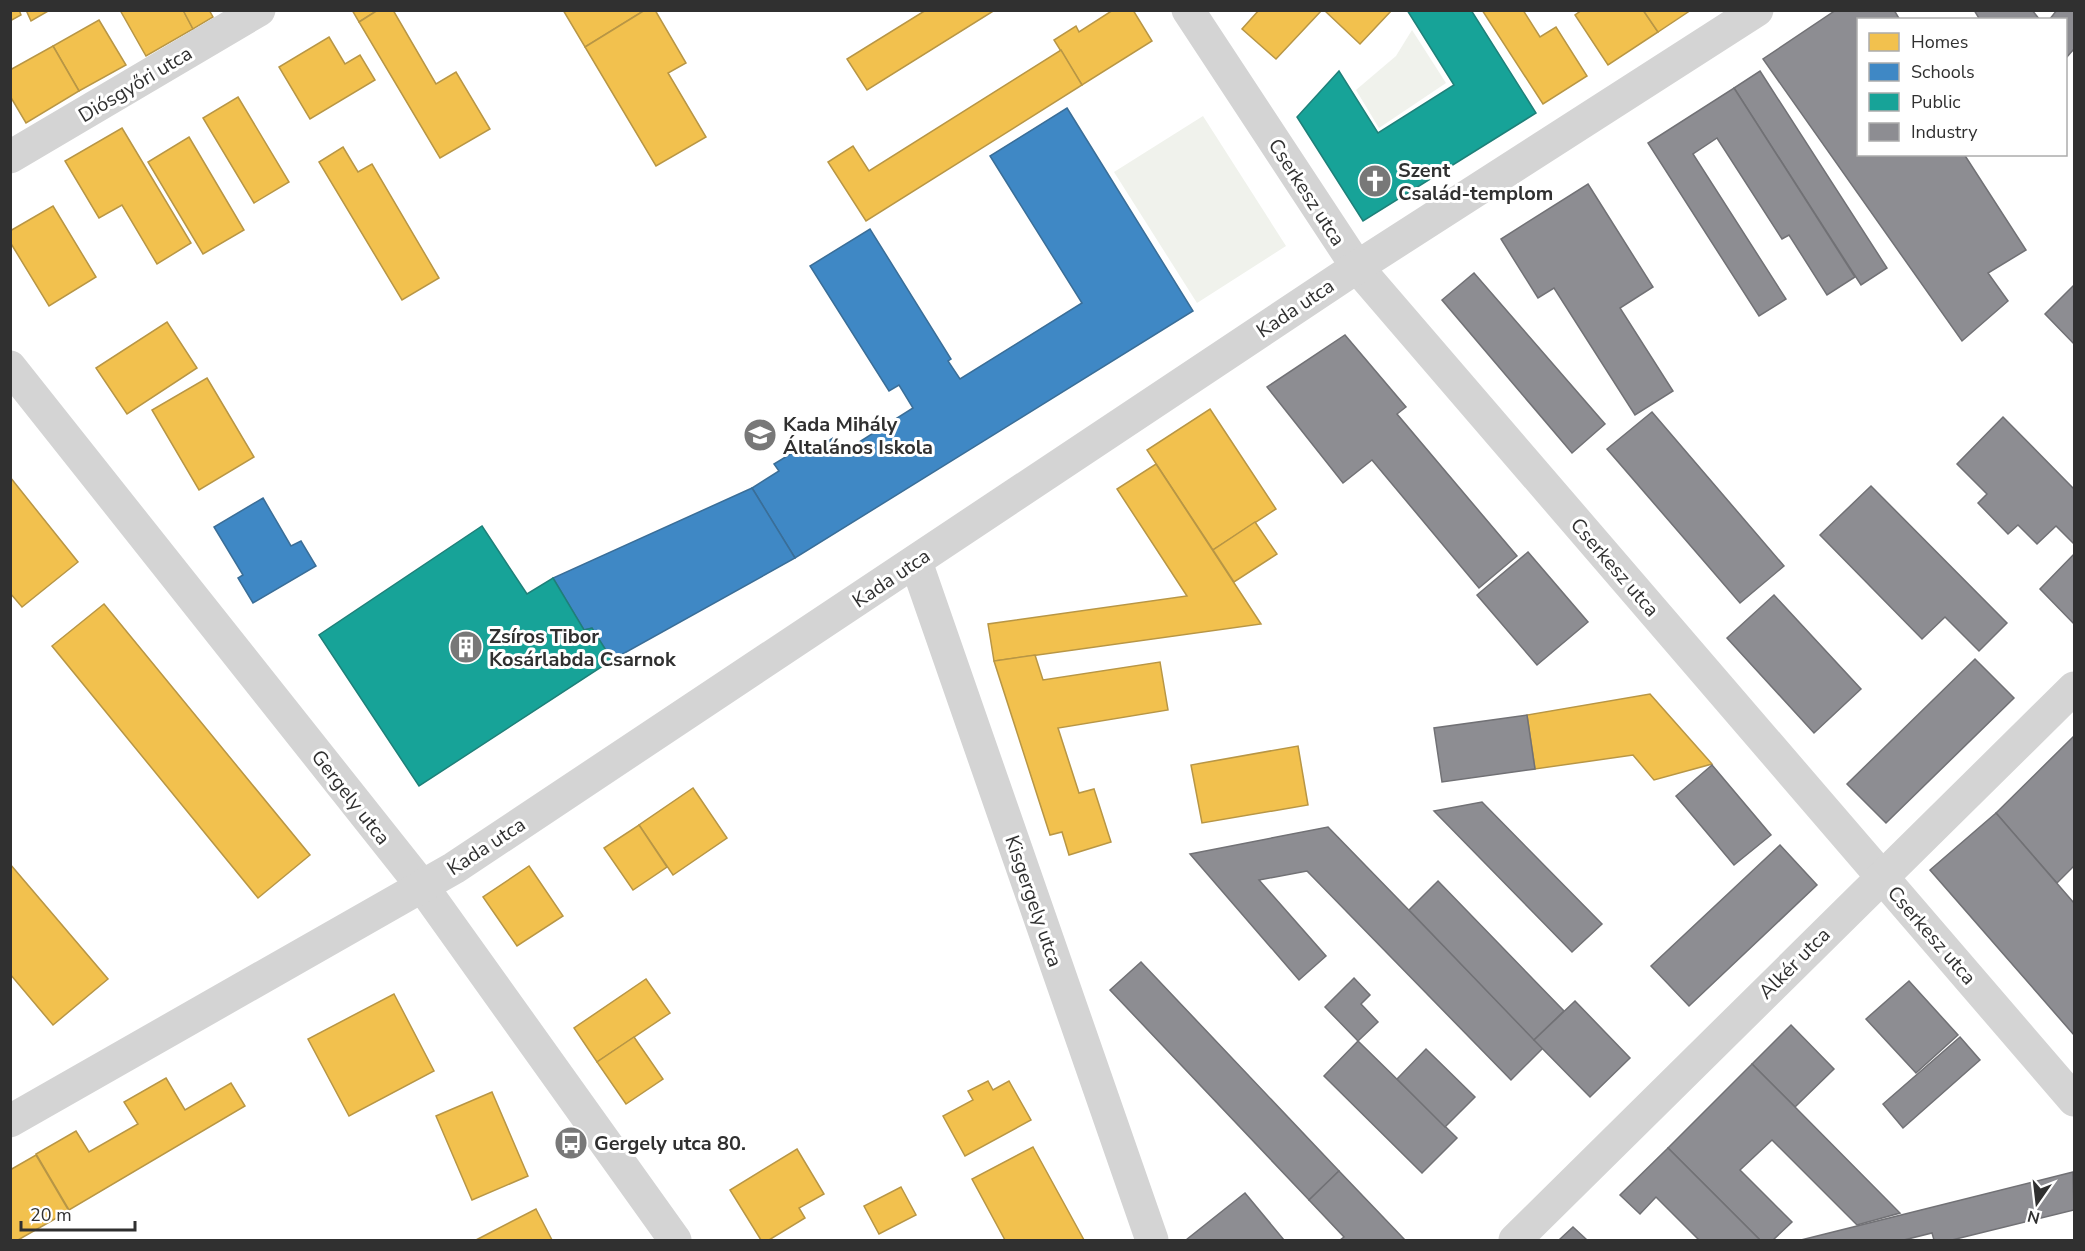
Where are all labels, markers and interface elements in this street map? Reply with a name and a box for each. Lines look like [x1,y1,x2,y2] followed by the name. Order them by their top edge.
[1857,18,2067,156] legend
[1911,30,1968,54] text: Homes
[73,40,197,129] street label: Diósgyőri utca
[1911,60,1975,84] text: Schools
[1911,90,1961,114] text: Public
[1911,120,1978,144] text: Industry
[1262,133,1351,251] street label: Cserkesz utca
[1398,157,1553,207] place label: Szent Család-templom
[1357,163,1393,199] church icon: Szent Család-templom
[1251,273,1339,344] street label: Kada utca
[783,411,933,461] place label: Kada Mihály Általános Iskola
[742,417,778,453] school or university icon: Kada Mihály Általános Iskola
[1564,512,1665,623] street label: Cserkesz utca
[847,543,935,614] street label: Kada utca
[489,623,677,673] place label: Zsíros Tibor Kosárlabda Csarnok
[448,629,484,665] building icon: Zsíros Tibor Kosárlabda Csarnok
[305,744,396,850] street label: Gergely utca
[442,811,531,882] street label: Kada utca
[998,832,1069,971] street label: Kisgergely utca
[1881,880,1982,991] street label: Cserkesz utca
[1753,922,1836,1005] street label: Alkér utca
[553,1125,589,1161] bus stop icon: Gergely utca 80.
[594,1130,746,1157] place label: Gergely utca 80.
[2007,1173,2067,1233] north arrow
[21,1194,135,1232] scale bar
[30,1203,72,1227] text: 20 m
[2025,1204,2042,1229] text: N

